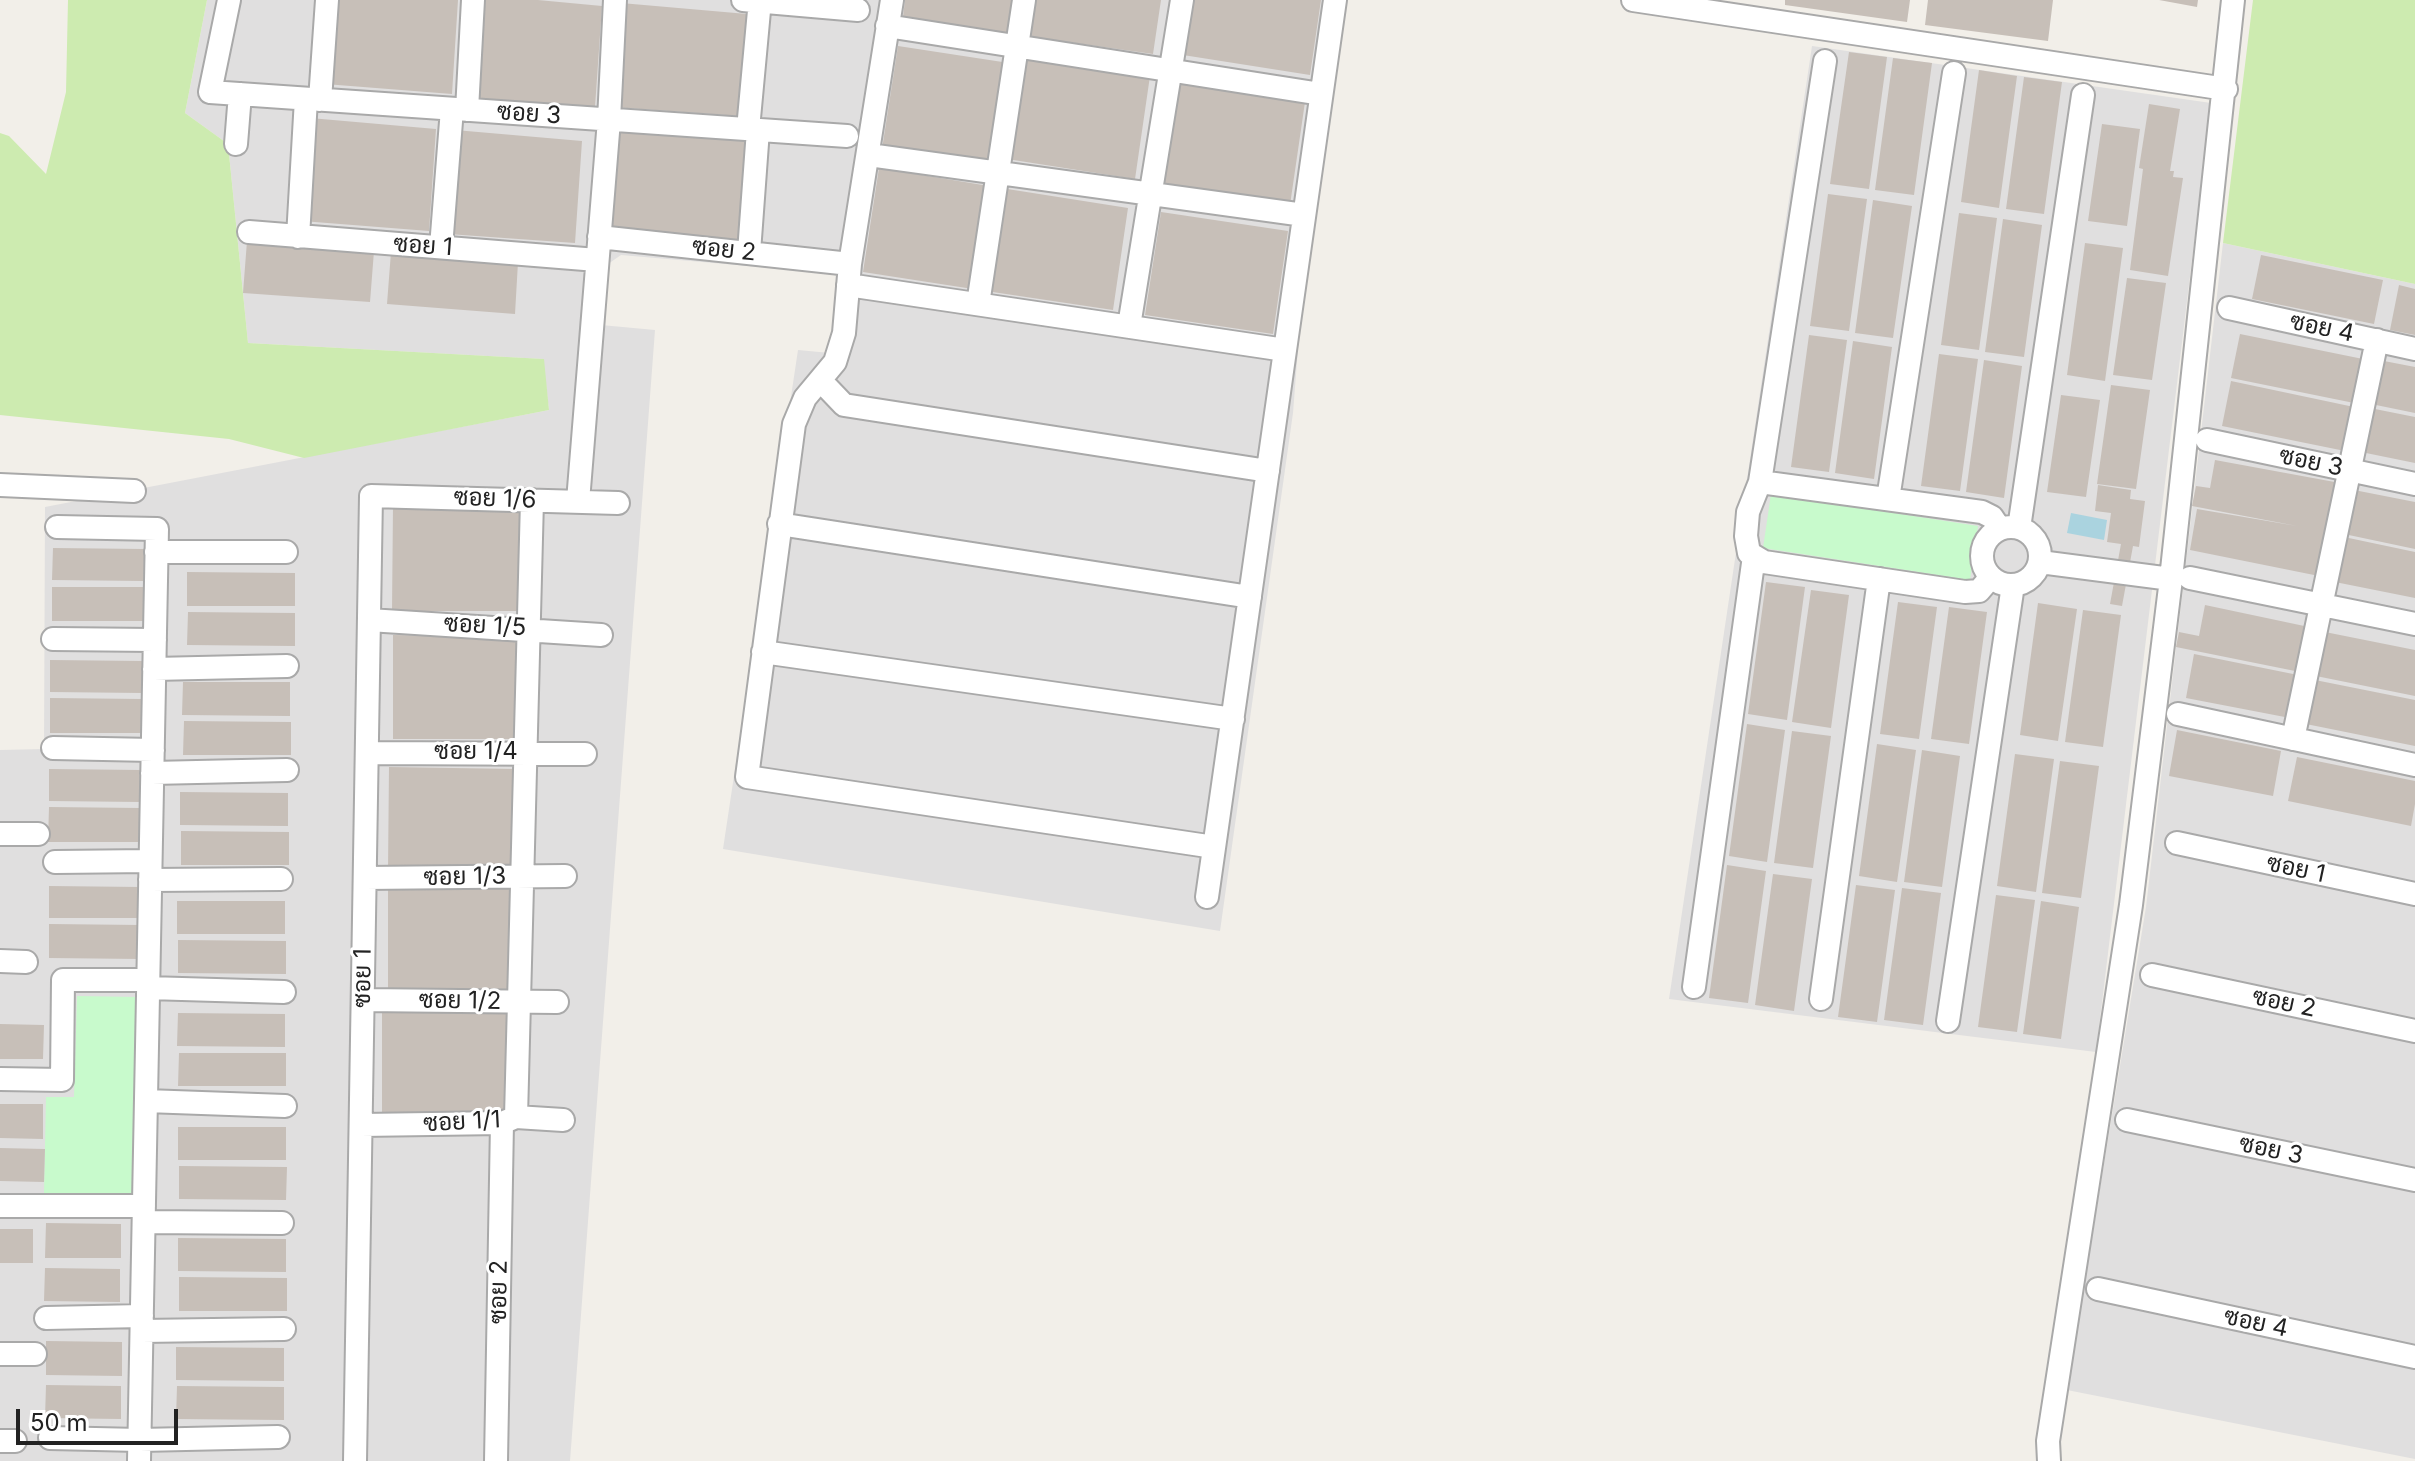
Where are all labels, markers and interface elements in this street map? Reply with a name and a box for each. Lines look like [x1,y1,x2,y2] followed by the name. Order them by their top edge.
[496,97,562,131] street label: ซอย 3
[393,230,453,262] street label: ซอย 1
[691,232,757,268] street label: ซอย 2
[2287,307,2357,349] street label: ซอย 4
[2277,441,2345,483] street label: ซอย 3
[453,483,537,515] street label: ซอย 1/6
[443,609,527,643] street label: ซอย 1/5
[434,738,518,766] street label: ซอย 1/4
[2264,849,2328,889] street label: ซอย 1
[423,862,507,892] street label: ซอย 1/3
[348,948,378,1008] street label: ซอย 1
[2250,982,2318,1024] street label: ซอย 2
[419,986,501,1016] street label: ซอย 1/2
[423,1106,501,1138] street label: ซอย 1/1
[2237,1129,2305,1171] street label: ซอย 3
[484,1260,514,1324] street label: ซอย 2
[2221,1302,2291,1344] street label: ซอย 4
[20,1393,182,1443] scale bar
[30,1408,88,1437] text: 50 m

